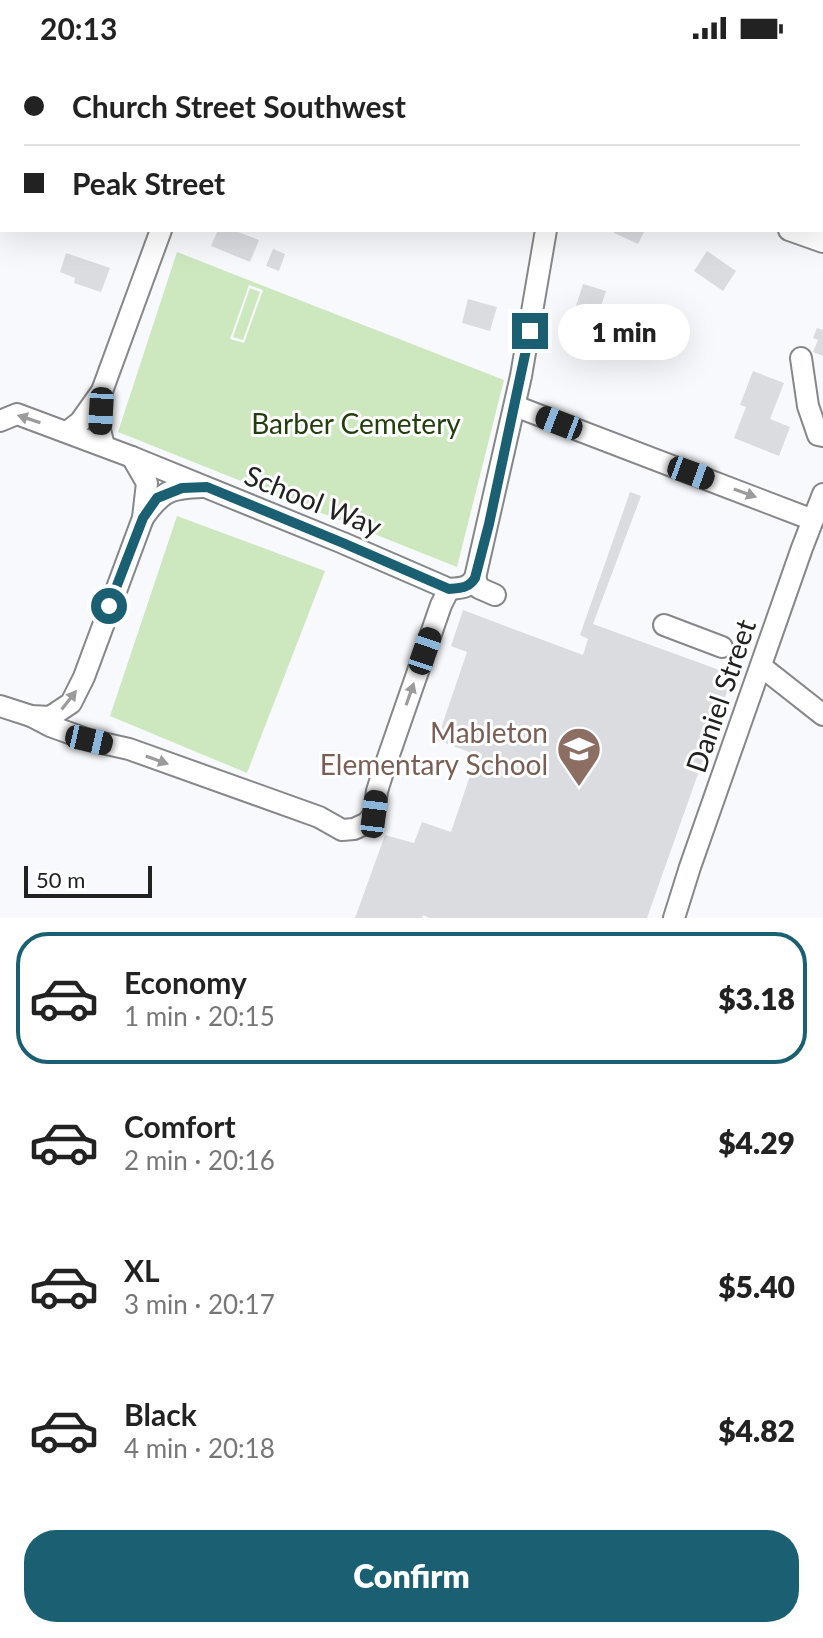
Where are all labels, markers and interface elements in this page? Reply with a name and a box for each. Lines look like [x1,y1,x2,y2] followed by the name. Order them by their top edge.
[40,10,117,46] text: 20:13
[72,88,406,124] text: Church Street Southwest
[72,165,225,201] text: Peak Street
[558,303,690,359] callout: 1 min
[512,313,548,349] route end
[592,316,656,348] text: 1 min
[88,386,114,436] car
[532,403,586,443] car
[251,406,461,440] park label: Barber Cemetery
[17,412,41,425] one-way arrow
[664,454,718,492] car
[240,457,387,543] street label: School Way
[733,487,757,500] one-way arrow
[91,588,127,624] route start
[678,615,762,777] street label: Daniel Street
[406,624,444,678] car
[405,682,417,706] one-way arrow
[61,690,77,710] one-way arrow
[320,715,548,781] place label: Mableton Elementary School
[63,723,115,757] car
[555,725,603,788] school or university icon: Mableton Elementary School
[146,754,170,766] one-way arrow
[359,789,389,839] car
[24,862,152,898] scale bar
[36,866,85,893] text: 50 m
[28,962,100,1034] icon: car
[124,964,247,1000] text: Economy
[718,980,795,1016] text: $3.18
[124,1000,275,1032] text: 1 min · 20:15
[28,1106,100,1178] icon: car
[124,1108,236,1144] text: Comfort
[718,1124,795,1160] text: $4.29
[124,1144,275,1176] text: 2 min · 20:16
[28,1250,100,1322] icon: car
[124,1252,160,1288] text: XL
[718,1268,795,1304] text: $5.40
[124,1288,275,1320] text: 3 min · 20:17
[28,1394,100,1466] icon: car
[124,1396,197,1432] text: Black
[718,1412,795,1448] text: $4.82
[124,1432,275,1464] text: 4 min · 20:18
[24,1530,799,1622] button: Confirm

